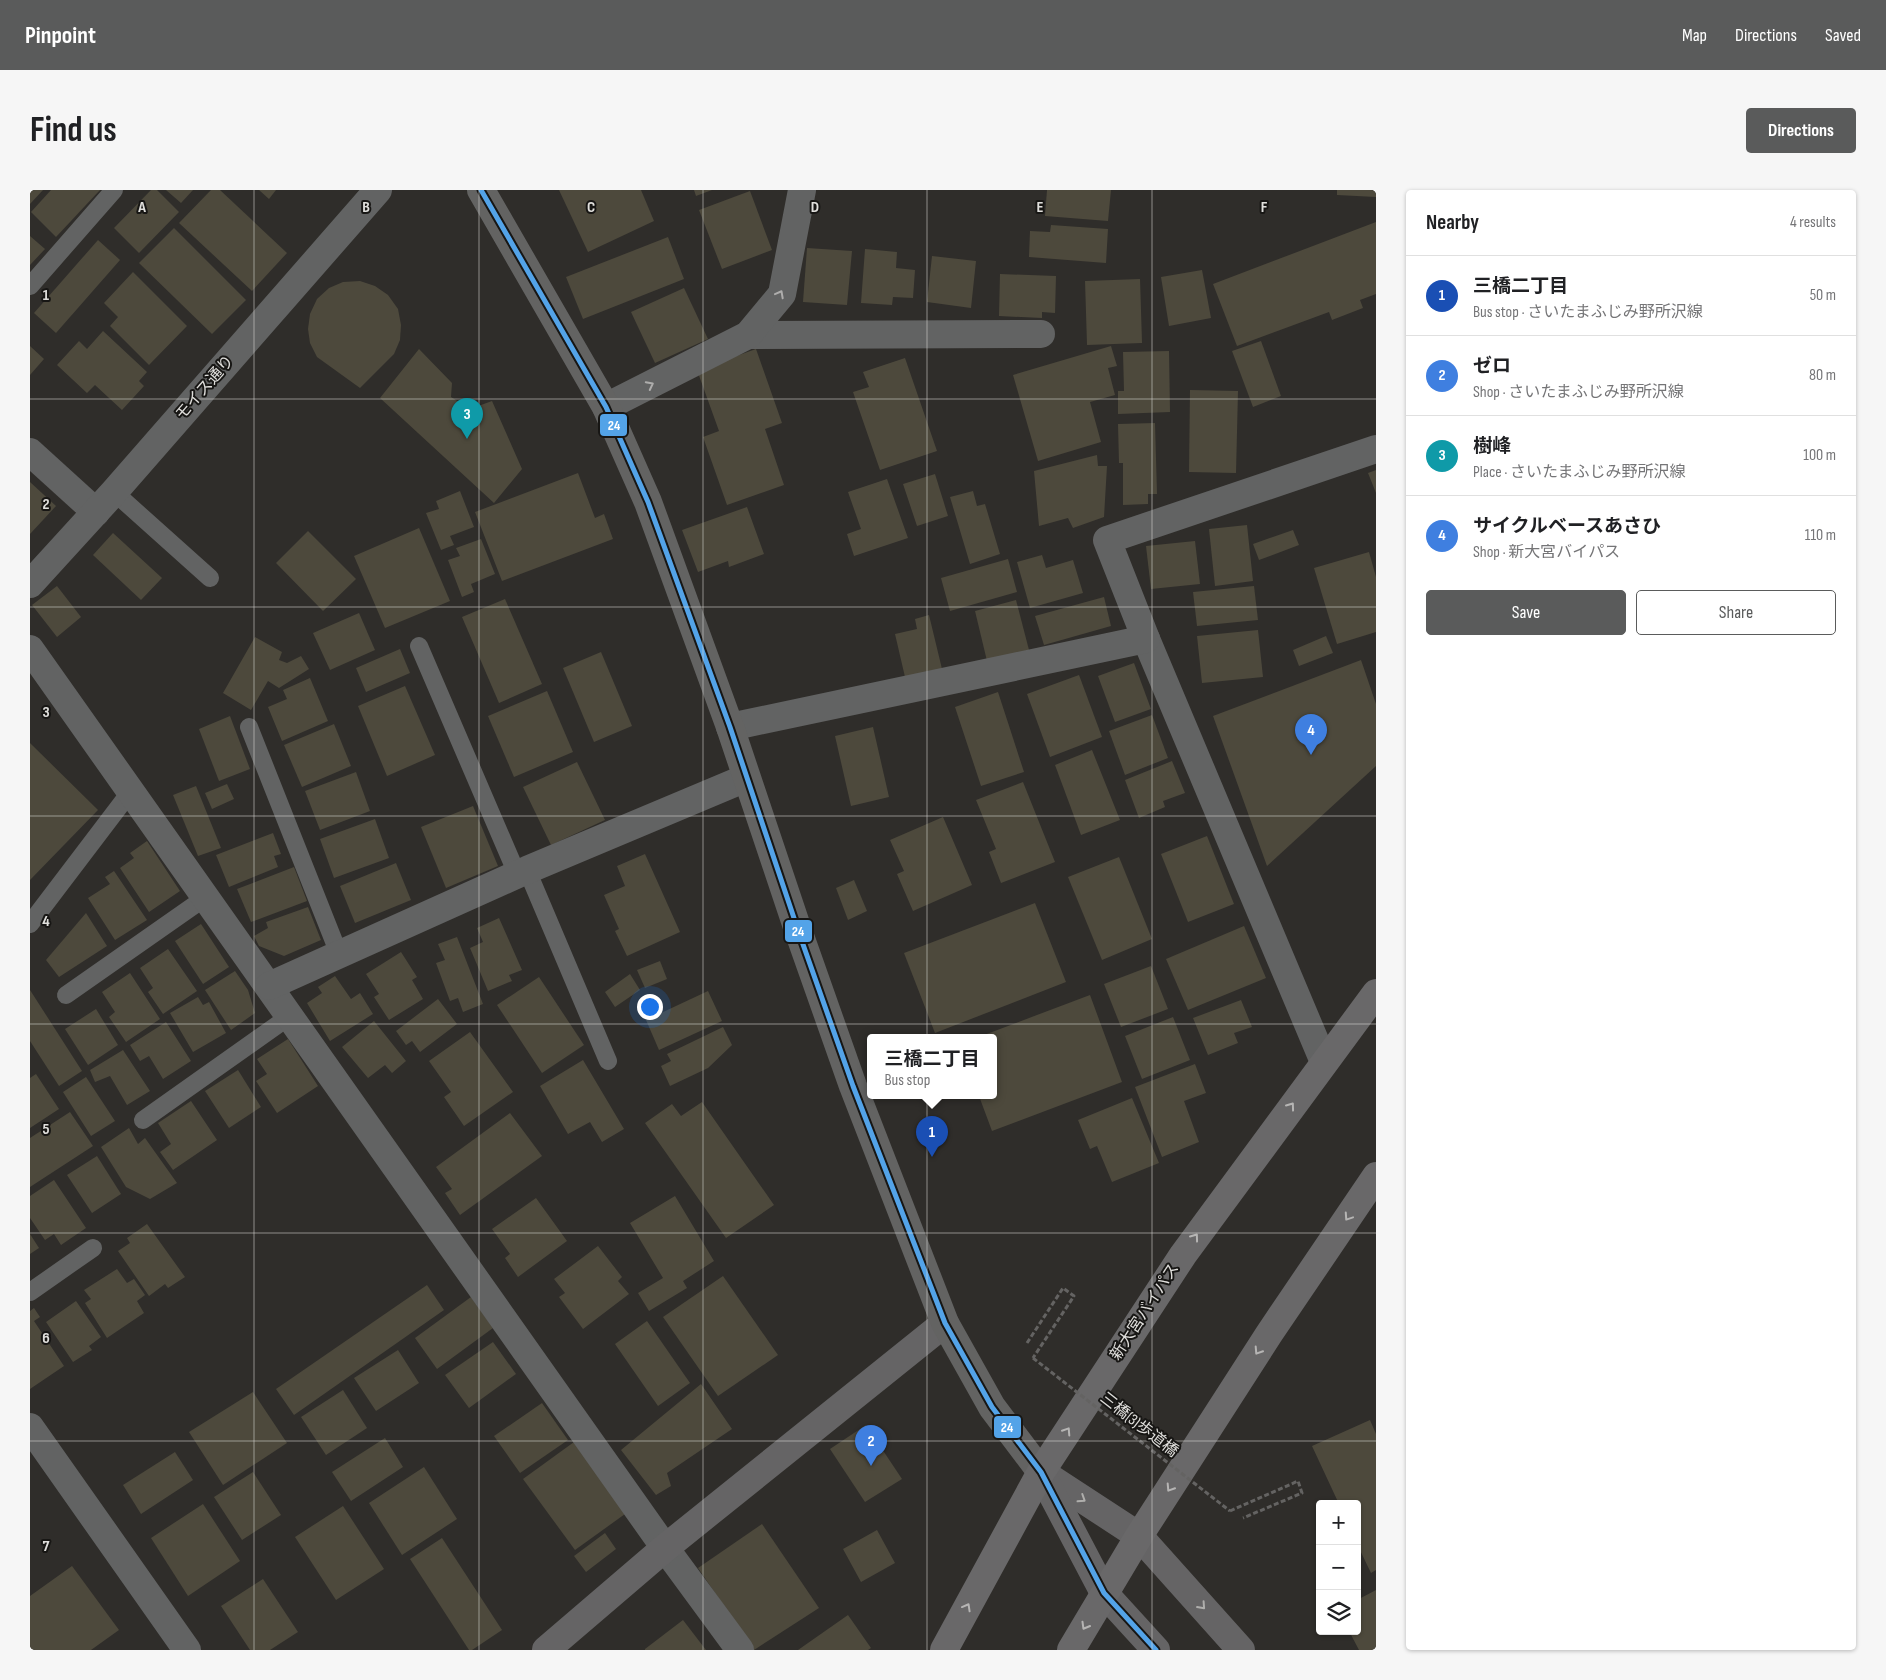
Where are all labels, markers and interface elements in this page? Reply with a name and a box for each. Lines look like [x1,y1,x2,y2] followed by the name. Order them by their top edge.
[25,21,96,50] text: Pinpoint
[1682,25,1707,46] text: Map
[1735,25,1797,46] text: Directions
[1825,25,1861,46] text: Saved
[1746,108,1856,153] button: Directions
[30,109,117,152] text: Find us
[137,198,146,217] text: A
[362,198,370,217] text: B
[587,198,595,217] text: C
[811,198,819,217] text: D
[1037,198,1044,217] text: E
[1261,198,1268,217] text: F
[1426,210,1479,235] text: Nearby
[1790,213,1836,232] text: 4 results
[1473,275,1568,298] text: 三橋二丁目
[43,286,50,305] text: 1
[1439,286,1445,305] text: 1
[1810,286,1836,305] text: 50 m
[774,291,784,300] one-way arrow
[1473,303,1703,322] text: Bus stop · さいたまふじみ野所沢線
[172,352,238,424] street label: モイス通り
[1473,355,1511,378] text: ゼロ
[1438,366,1446,385] text: 2
[1809,366,1836,385] text: 80 m
[645,381,654,391] one-way arrow
[1473,383,1684,402] text: Shop · さいたまふじみ野所沢線
[451,398,483,439] pin: 3
[599,413,628,437] line badge: 24
[608,417,621,434] text: 24
[1473,435,1511,458] text: 樹峰
[1438,446,1446,465] text: 3
[1803,446,1836,465] text: 100 m
[1473,463,1685,482] text: Place · さいたまふじみ野所沢線
[42,495,50,514] text: 2
[1473,515,1661,538] text: サイクルベースあさひ
[1438,526,1446,545] text: 4
[1805,526,1836,545] text: 110 m
[1473,543,1620,562] text: Shop · 新大宮バイパス
[1426,590,1626,635] button: Save
[1636,590,1836,635] button: Share
[42,703,50,722] text: 3
[1295,714,1327,755] pin: 4
[42,912,50,931] text: 4
[784,919,813,943] line badge: 24
[792,923,805,940] text: 24
[637,994,663,1020] your location
[867,1034,997,1099] popup
[884,1048,980,1071] text: 三橋二丁目
[884,1071,930,1090] text: Bus stop
[1285,1102,1294,1112] one-way arrow
[916,1116,948,1157] pin: 1
[42,1120,50,1139] text: 5
[1345,1211,1355,1220] one-way arrow
[1190,1234,1198,1243] one-way arrow
[1107,1260,1183,1364] street label: 新大宮バイパス
[42,1329,50,1348] text: 6
[1254,1346,1264,1355] one-way arrow
[1096,1389,1182,1461] street label: 三橋(3)歩道橋
[993,1415,1022,1439] line badge: 24
[1001,1419,1014,1436] text: 24
[855,1425,887,1466] pin: 2
[1061,1428,1071,1437] one-way arrow
[1166,1483,1176,1492] one-way arrow
[1076,1492,1085,1502] one-way arrow
[1316,1500,1361,1635] map controls
[1316,1500,1361,1545] button: +
[43,1537,50,1556] text: 7
[1316,1545,1361,1590] button: −
[1316,1590,1361,1635] button: layers
[1196,1600,1205,1609] one-way arrow
[961,1603,971,1612] one-way arrow
[1081,1621,1091,1630] one-way arrow

